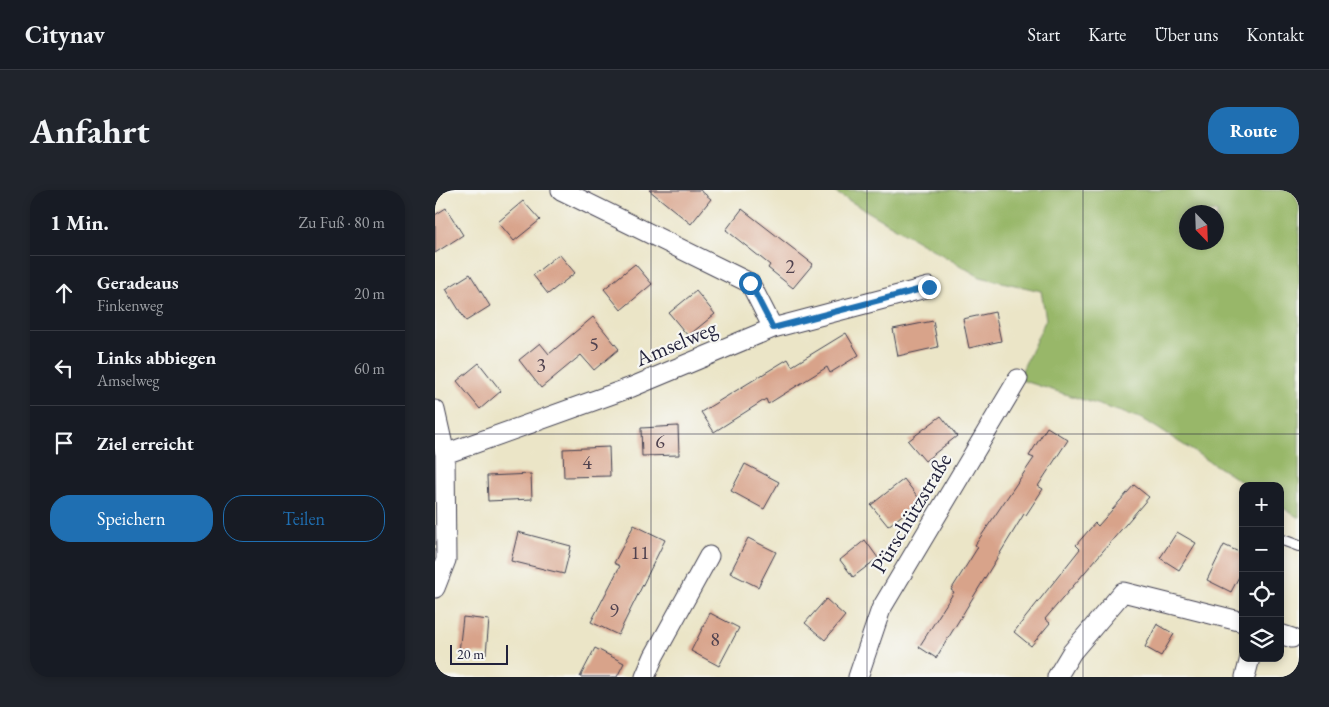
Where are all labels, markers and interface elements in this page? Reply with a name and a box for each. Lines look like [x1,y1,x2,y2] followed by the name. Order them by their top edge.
[25,19,105,50] text: Citynav
[1027,23,1060,46] text: Start
[1088,23,1126,46] text: Karte
[1154,23,1218,46] text: Über uns
[1246,23,1304,46] text: Kontakt
[1208,107,1299,154] button: Route
[30,108,150,153] text: Anfahrt
[1179,205,1224,250] north arrow
[50,209,109,236] text: 1 Min.
[298,212,385,233] text: Zu Fuß · 80 m
[785,253,795,279] house number: 2
[97,270,179,295] text: Geradeaus
[739,272,762,295] route start
[918,276,941,299] route end
[50,279,78,307] icon: ahead
[354,283,385,304] text: 20 m
[97,295,163,316] text: Finkenweg
[630,313,722,374] street label: Amselweg
[589,331,599,357] house number: 5
[97,345,216,370] text: Links abbiegen
[536,352,546,378] house number: 3
[50,354,78,382] icon: left
[354,358,385,379] text: 60 m
[97,370,160,391] text: Amselweg
[655,428,665,454] house number: 6
[50,429,78,457] icon: arrive
[97,431,194,456] text: Ziel erreicht
[864,447,958,578] street label: Pürschützstraße
[582,449,592,475] house number: 4
[1239,482,1284,662] map controls
[1239,482,1284,527] button: +
[50,495,213,542] button: Speichern
[223,495,385,542] button: Teilen
[1239,527,1284,572] button: −
[630,539,650,565] house number: 11
[1239,572,1284,617] button: locate
[609,597,619,623] house number: 9
[1239,617,1284,662] button: layers
[710,626,720,652] house number: 8
[450,642,507,665] scale bar
[457,645,484,663] text: 20 m

